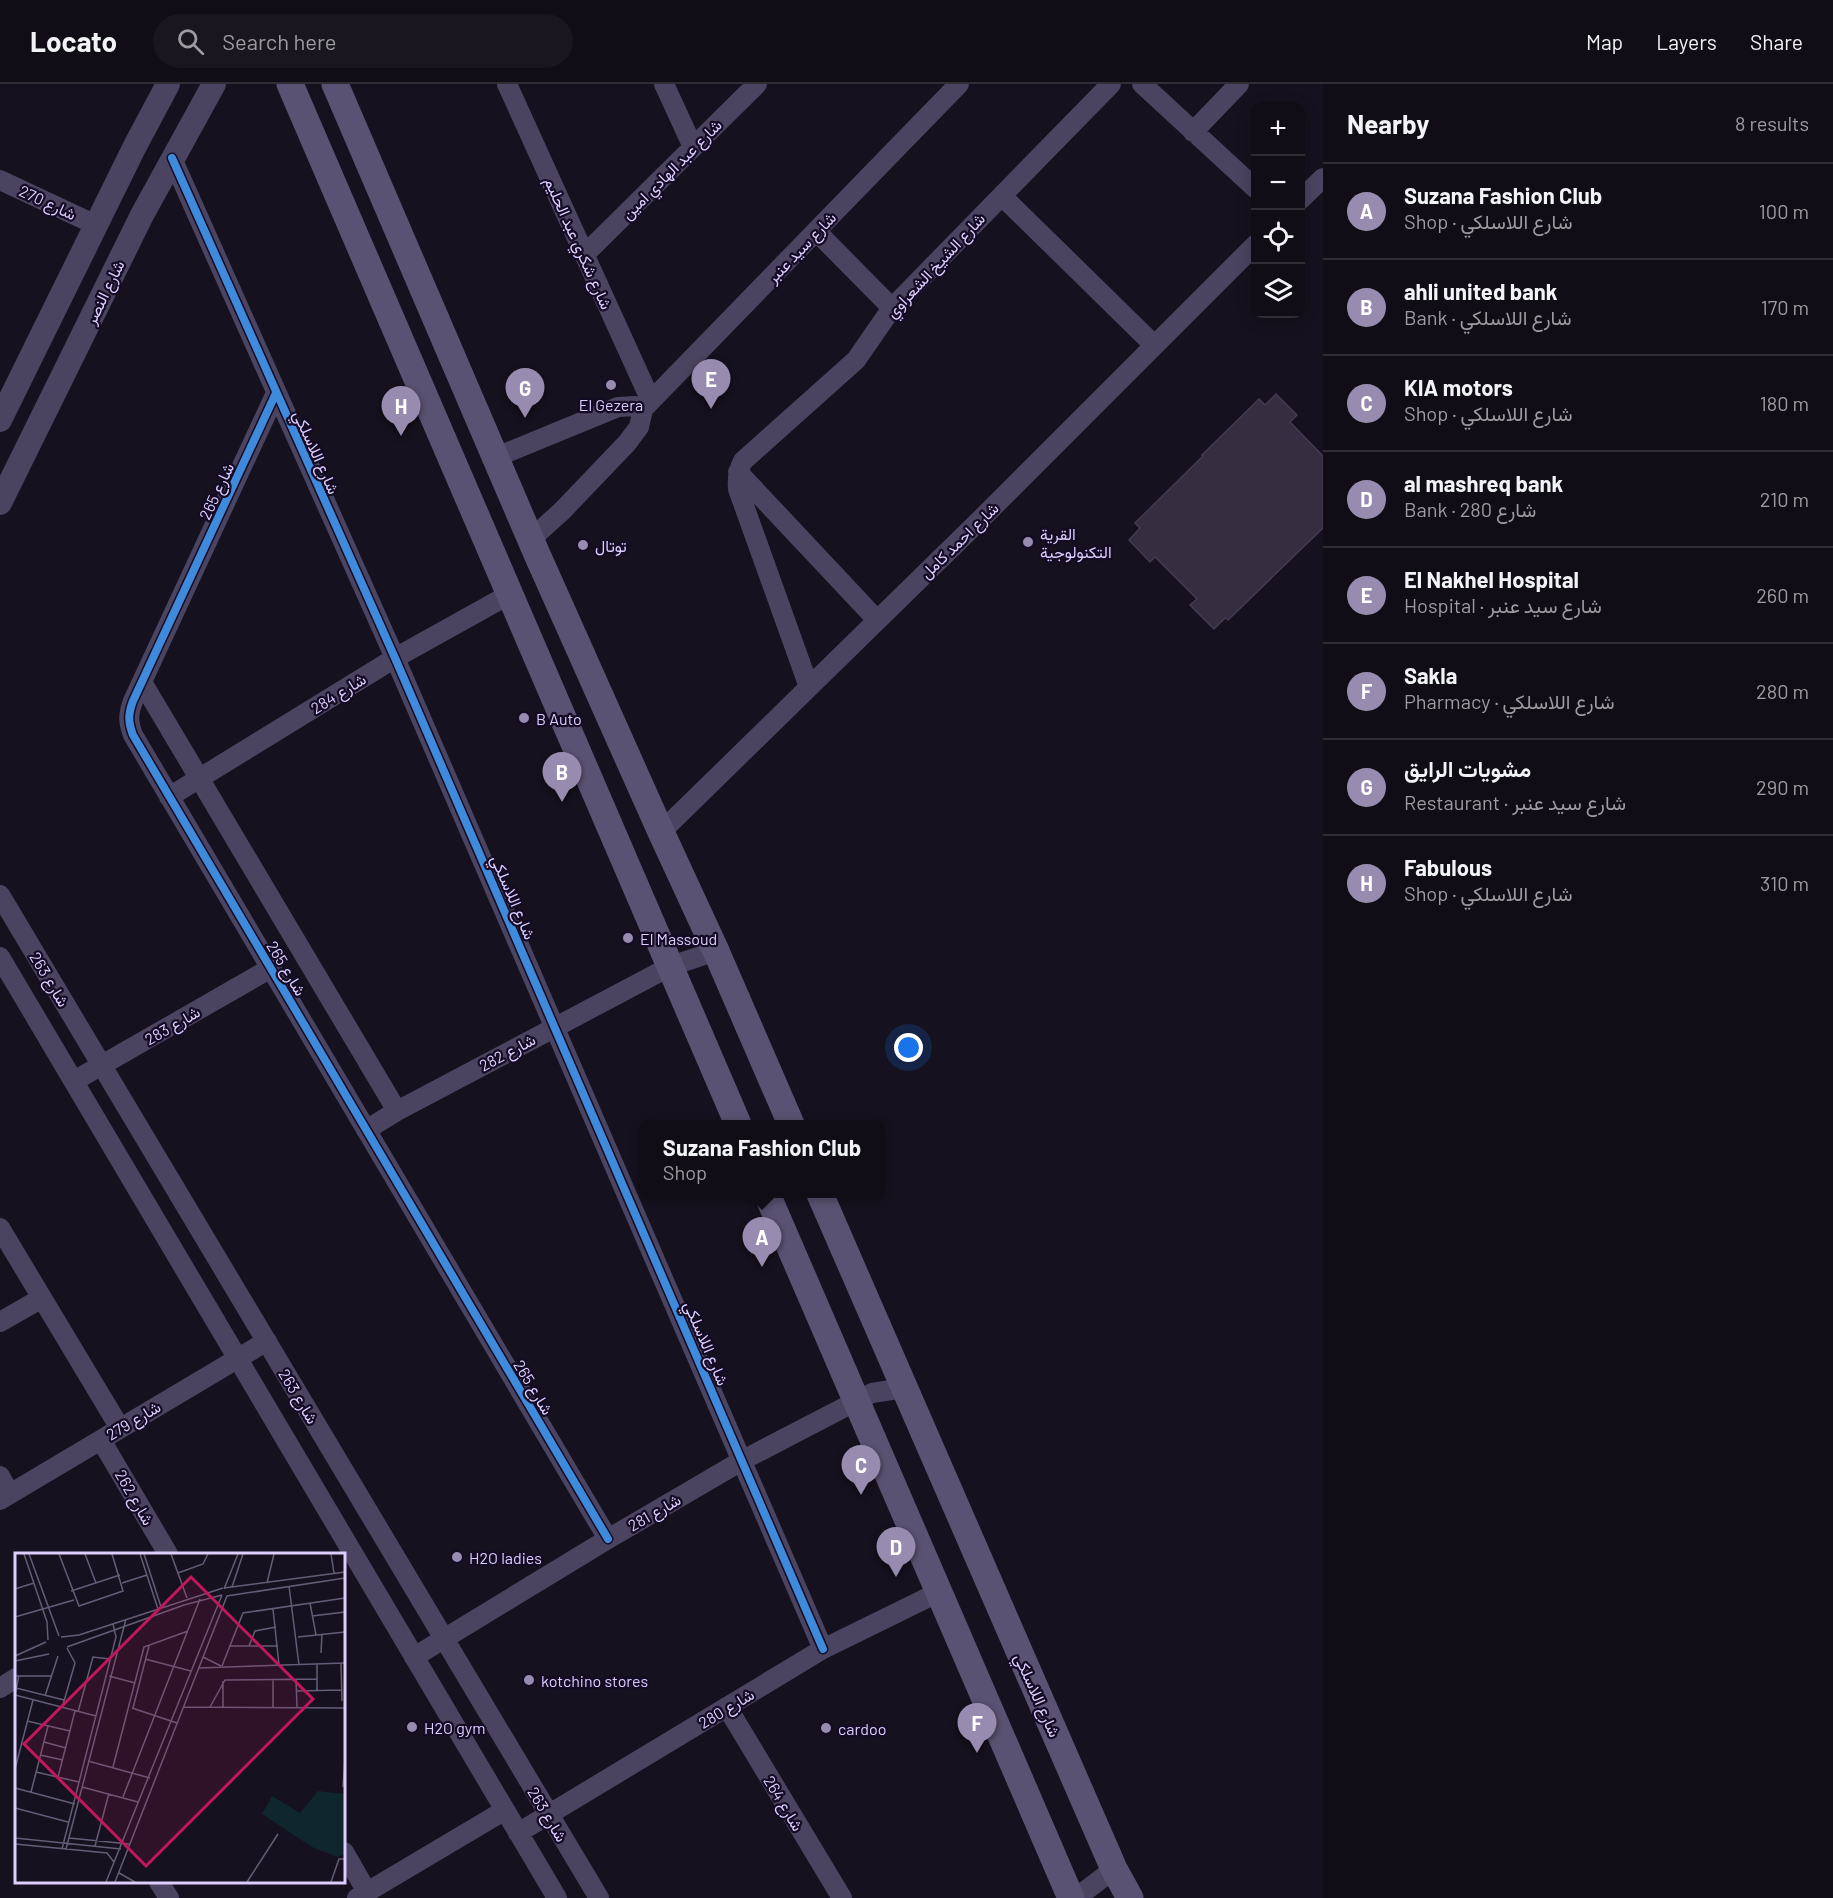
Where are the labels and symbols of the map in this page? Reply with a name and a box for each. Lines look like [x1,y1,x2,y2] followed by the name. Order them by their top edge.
[617,115,729,227] street label: شارع عبد الهادي امين
[537,174,617,314] street label: شارع شكري عبد الحليم
[15,181,79,226] street label: شارع 270
[762,208,842,289] street label: شارع سيد عنبر
[882,209,992,325] street label: شارع الشيخ الشعراوي
[80,257,130,329] street label: شارع النصر
[692,360,730,409] pin: E
[506,368,544,418] pin: G
[604,378,618,392] marker: El Gezera
[382,386,420,436] pin: H
[579,395,643,414] place label: El Gezera
[286,407,344,499] street label: شارع اللاسلكي
[195,460,240,524] street label: شارع 265
[916,498,1004,584] street label: شارع احمد كامل
[1040,524,1112,563] place label: القرية التكنولوجية
[1021,535,1035,549] marker: القرية التكنولوجية
[595,536,627,557] place label: توتال
[576,538,590,552] marker: توتال
[307,669,371,720] street label: شارع 284
[536,709,582,728] place label: B Auto
[517,711,531,725] marker: B Auto
[542,752,582,802] pin: B
[483,852,540,944] street label: شارع اللاسلكي
[640,929,717,948] place label: El Massoud
[621,931,635,945] marker: El Massoud
[261,937,311,1000] street label: شارع 265
[24,948,74,1011] street label: شارع 263
[141,1002,204,1051] street label: شارع 283
[476,1029,540,1077] street label: شارع 282
[894,1033,923,1062] your location
[742,1218,782,1267] pin: A
[676,1298,733,1390] street label: شارع اللاسلكي
[508,1356,558,1419] street label: شارع 265
[273,1365,323,1428] street label: شارع 263
[102,1396,165,1446] street label: شارع 279
[842,1446,880,1495] pin: C
[109,1466,158,1530] street label: شارع 262
[624,1489,685,1537] street label: شارع 281
[876,1528,916,1577] pin: D
[469,1548,542,1567] place label: H2O ladies
[450,1550,464,1564] marker: H2O ladies
[15,1553,345,1883] inset map
[1007,1650,1065,1742] street label: شارع اللاسلكي
[541,1671,648,1690] place label: kotchino stores
[522,1673,536,1687] marker: kotchino stores
[695,1684,759,1735] street label: شارع 280
[958,1704,996,1753] pin: F
[424,1718,485,1737] place label: H2O gym
[838,1719,886,1738] place label: cardoo
[405,1720,419,1734] marker: H2O gym
[819,1721,833,1735] marker: cardoo
[758,1772,808,1836] street label: شارع 264
[522,1783,572,1846] street label: شارع 263

